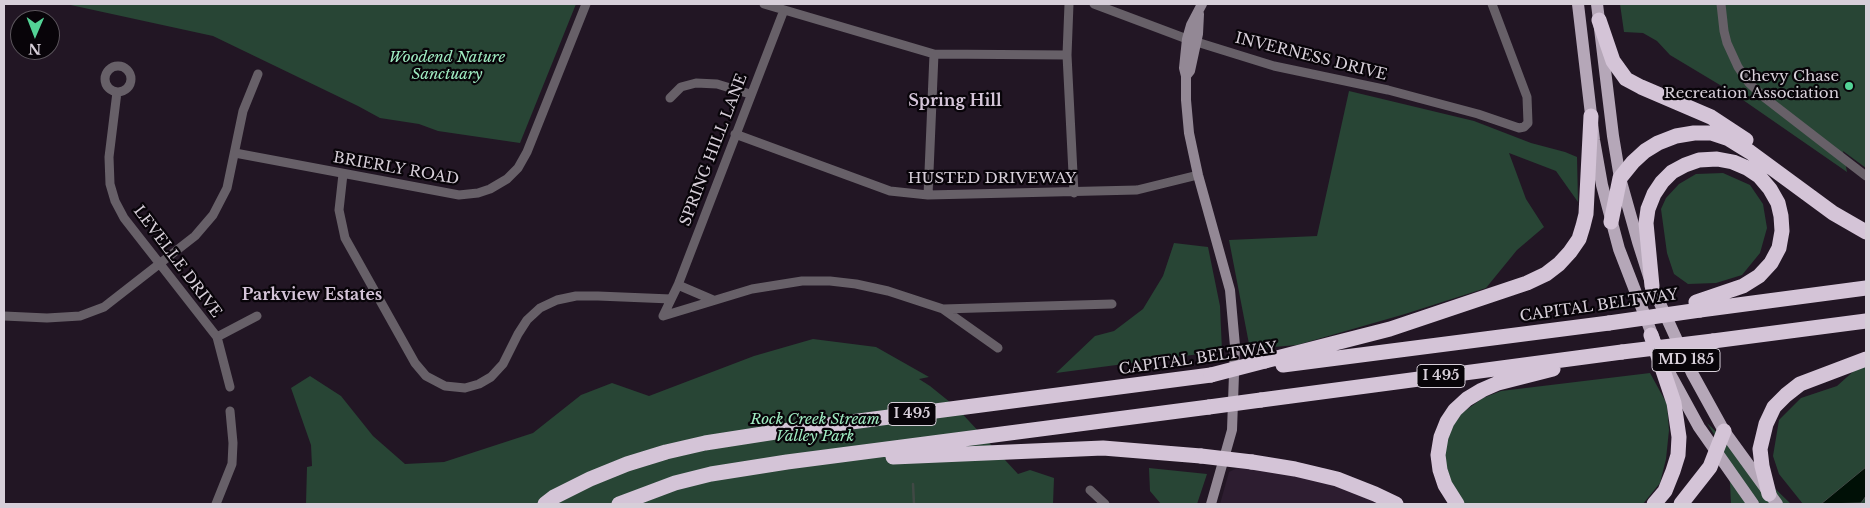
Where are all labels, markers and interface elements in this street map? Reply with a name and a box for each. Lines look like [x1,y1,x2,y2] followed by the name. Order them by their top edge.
[10,10,60,60] north arrow
[1233,29,1389,85] street label: INVERNESS DRIVE
[28,40,42,58] text: N
[389,49,505,84] park label: Woodend Nature Sanctuary
[1664,68,1839,103] place label: Chevy Chase Recreation Association
[677,71,751,229] street label: SPRING HILL LANE
[1843,80,1855,92] marker: Chevy Chase Recreation Association
[908,91,1002,111] district label: Spring Hill
[332,149,460,189] street label: BRIERLY ROAD
[908,170,1076,188] street label: HUSTED DRIVEWAY
[129,203,225,321] street label: LEVELLE DRIVE
[242,285,382,305] district label: Parkview Estates
[1519,286,1679,326] street label: CAPITAL BELTWAY
[1118,339,1278,379] street label: CAPITAL BELTWAY
[1652,348,1720,372] road number: MD 185
[1417,364,1465,388] road number: I 495
[888,402,936,426] road number: I 495
[750,411,880,446] park label: Rock Creek Stream Valley Park

